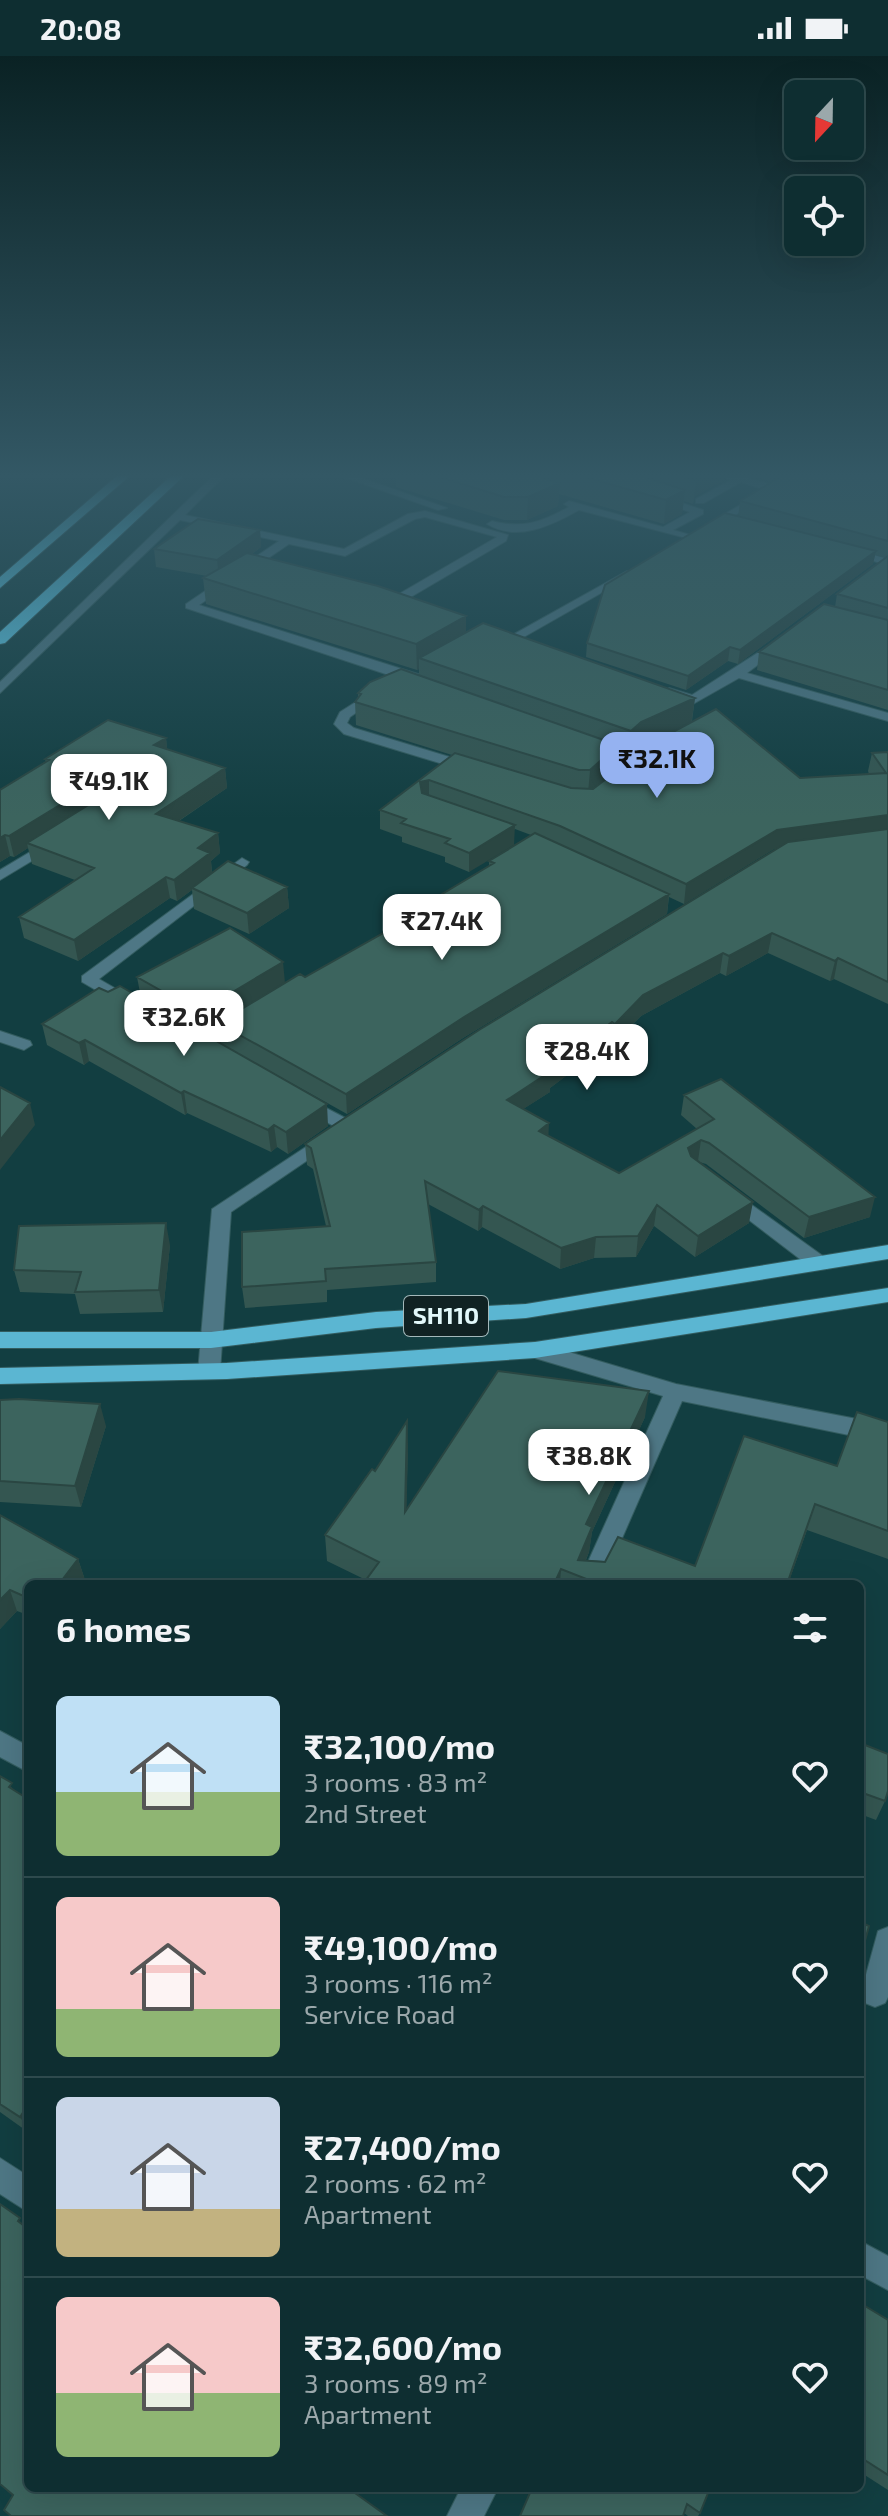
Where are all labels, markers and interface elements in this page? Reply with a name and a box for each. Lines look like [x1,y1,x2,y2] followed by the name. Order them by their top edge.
[40,10,122,46] text: 20:08
[784,80,864,160] north arrow
[784,80,864,256] map controls
[784,176,864,256] button: locate
[592,732,722,800] pin: ₹32.1K
[618,742,696,773] text: ₹32.1K
[44,754,174,822] pin: ₹49.1K
[69,764,149,795] text: ₹49.1K
[377,894,507,962] pin: ₹27.4K
[401,904,483,935] text: ₹27.4K
[119,990,249,1058] pin: ₹32.6K
[142,1000,226,1031] text: ₹32.6K
[522,1024,652,1092] pin: ₹28.4K
[544,1034,630,1065] text: ₹28.4K
[404,1296,488,1336] road number: SH110
[524,1429,654,1497] pin: ₹38.8K
[546,1439,632,1470] text: ₹38.8K
[788,1606,832,1650] icon: filters
[56,1608,191,1649] text: 6 homes
[304,1725,495,1766] text: ₹32,100/mo
[120,1728,216,1824] icon: home
[788,1754,832,1798] icon: heart
[304,1766,487,1797] text: 3 rooms · 83 m²
[304,1797,427,1828] text: 2nd Street
[304,1926,498,1967] text: ₹49,100/mo
[120,1929,216,2025] icon: home
[788,1955,832,1999] icon: heart
[304,1967,493,1998] text: 3 rooms · 116 m²
[304,1998,455,2029] text: Service Road
[304,2126,501,2167] text: ₹27,400/mo
[120,2129,216,2225] icon: home
[788,2155,832,2199] icon: heart
[304,2167,487,2198] text: 2 rooms · 62 m²
[304,2198,432,2229] text: Apartment
[304,2326,502,2367] text: ₹32,600/mo
[120,2329,216,2425] icon: home
[788,2355,832,2399] icon: heart
[304,2367,488,2398] text: 3 rooms · 89 m²
[304,2398,432,2429] text: Apartment

